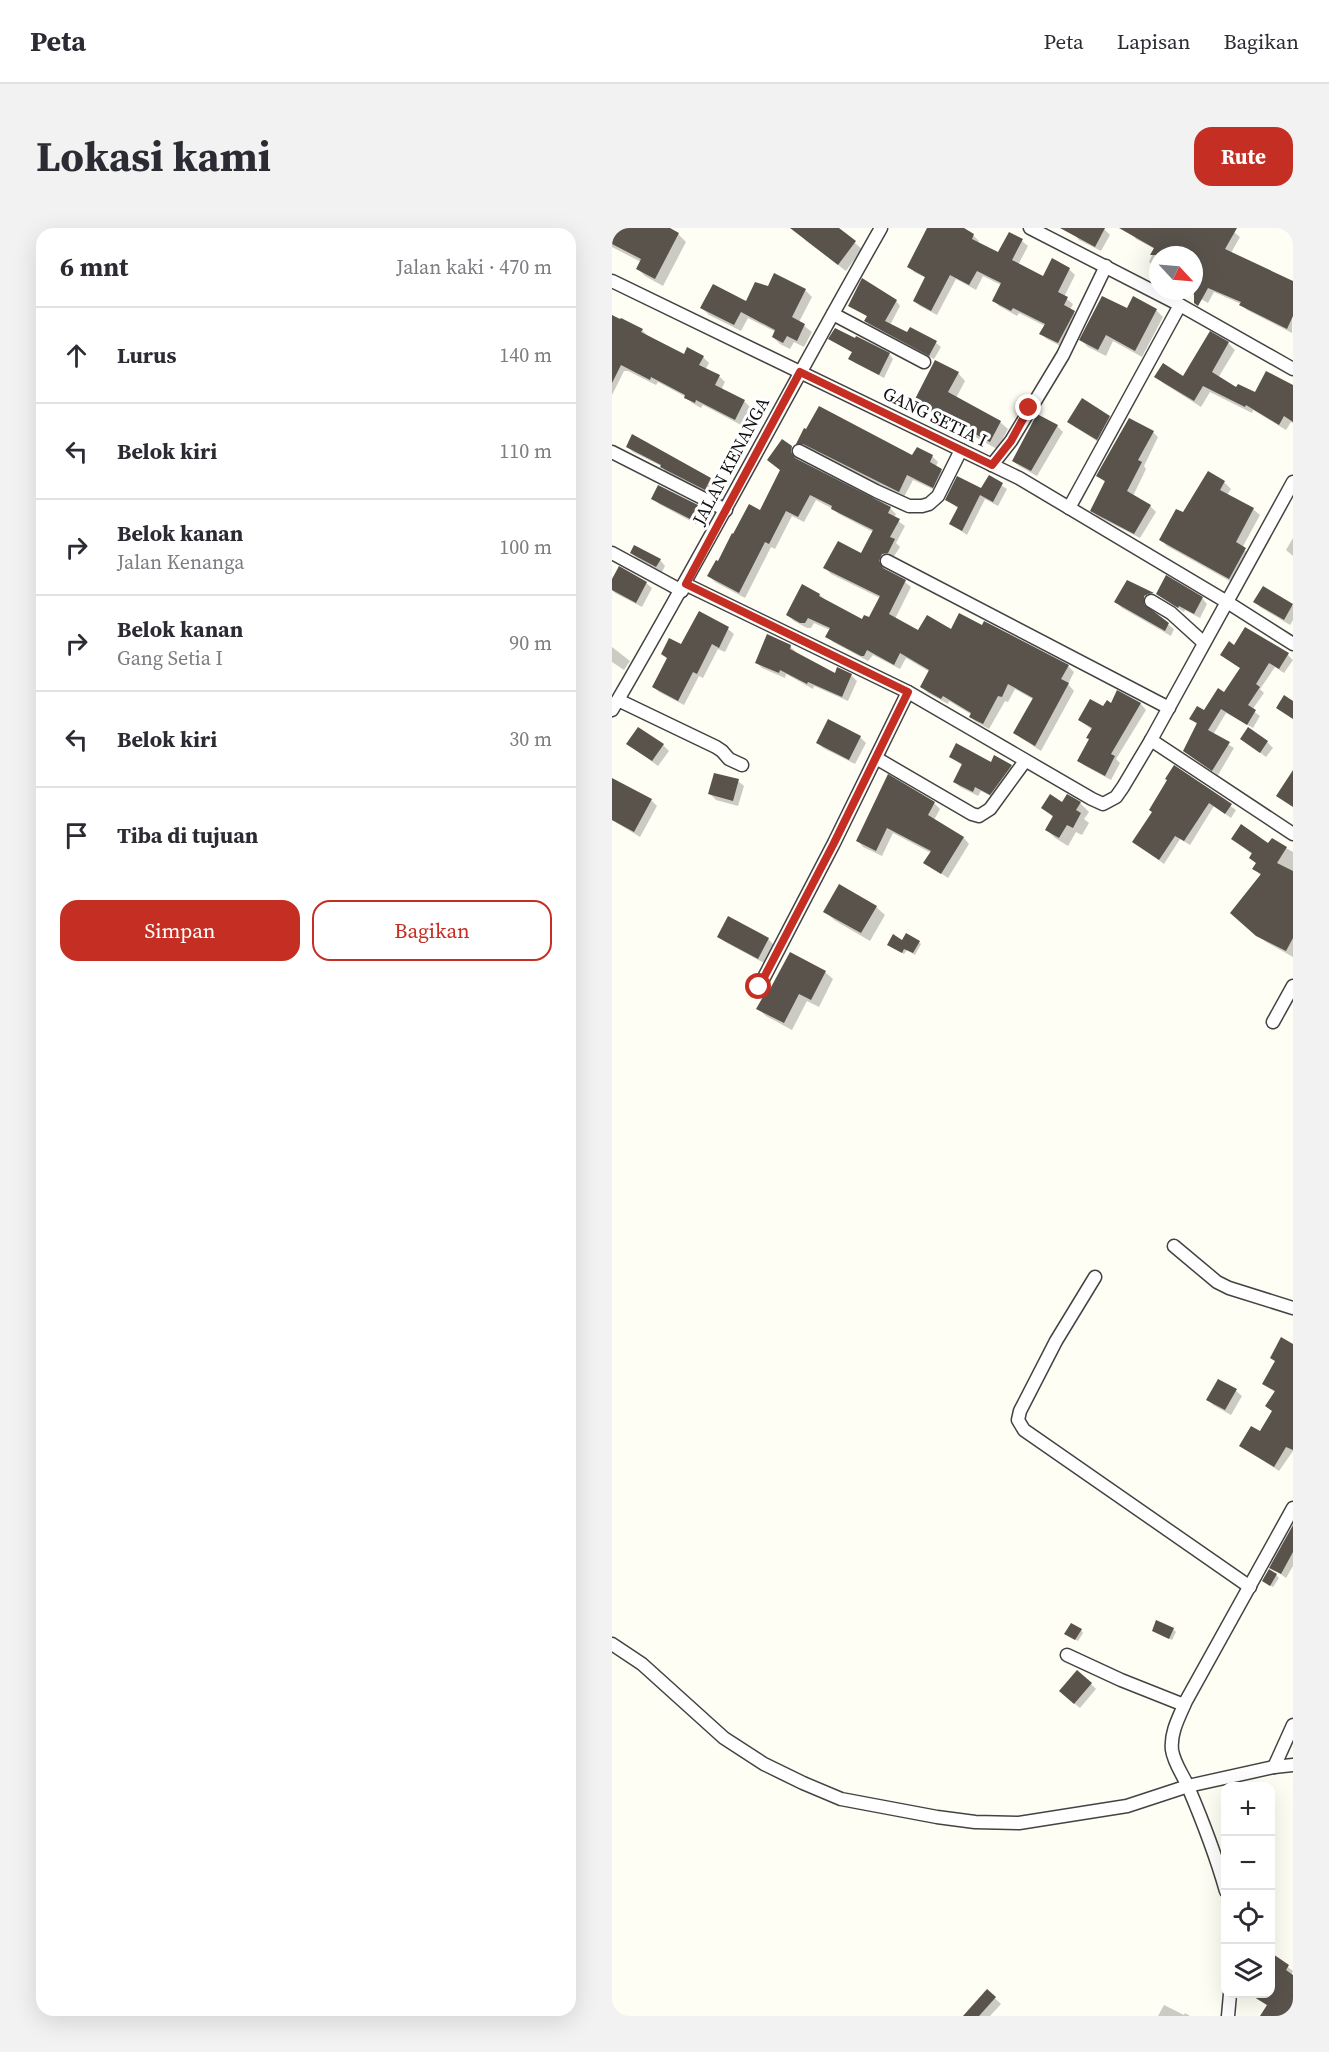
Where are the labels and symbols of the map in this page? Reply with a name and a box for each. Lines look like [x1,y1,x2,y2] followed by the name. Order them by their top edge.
[1149,246,1203,300] north arrow
[879,380,992,453] street label: GANG SETIA I
[686,392,775,530] street label: JALAN KENANGA
[1015,394,1041,420] route end
[745,973,771,999] route start

